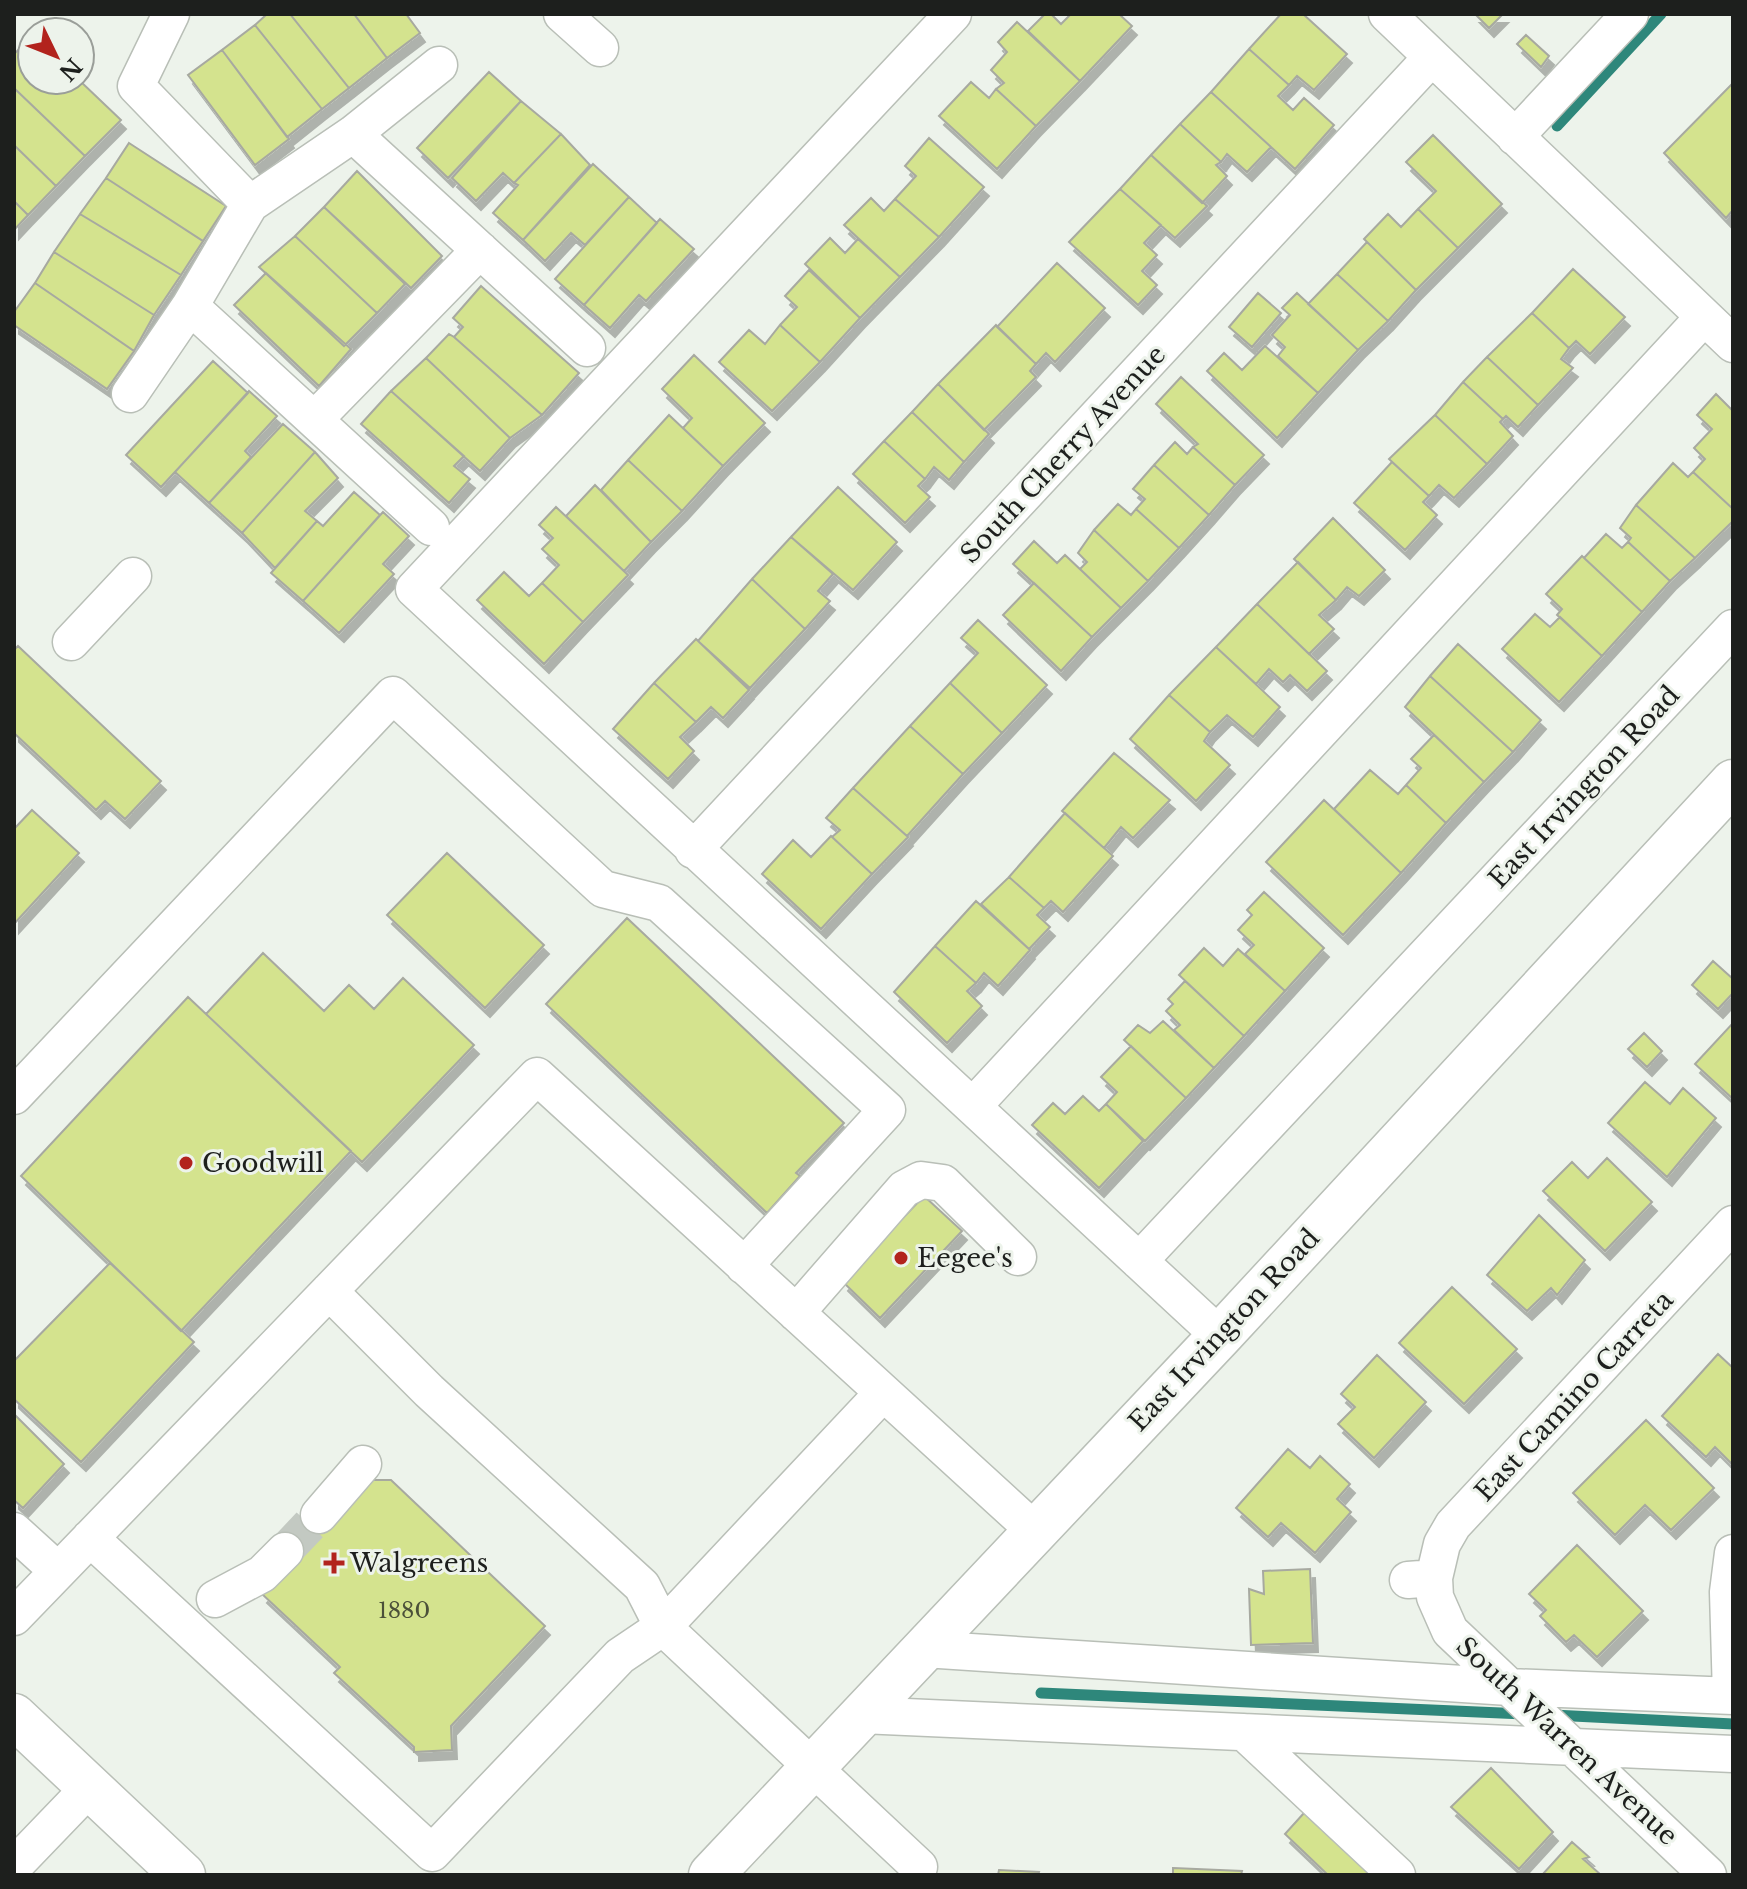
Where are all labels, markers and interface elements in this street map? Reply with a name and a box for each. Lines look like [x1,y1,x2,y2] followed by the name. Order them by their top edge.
[16,16,96,96] north arrow
[53,53,87,86] text: N
[954,338,1172,570] street label: South Cherry Avenue
[1482,679,1686,895] street label: East Irvington Road
[202,1147,324,1179] place label: Goodwill
[177,1154,195,1172] marker: Goodwill
[1122,1222,1326,1438] street label: East Irvington Road
[917,1242,1013,1274] place label: Eegee's
[892,1249,910,1267] marker: Eegee's
[1468,1284,1680,1508] street label: East Camino Carreta
[349,1547,488,1579] place label: Walgreens
[325,1554,343,1572] marker: Walgreens
[378,1597,430,1624] house number: 1880
[1450,1630,1684,1852] street label: South Warren Avenue

